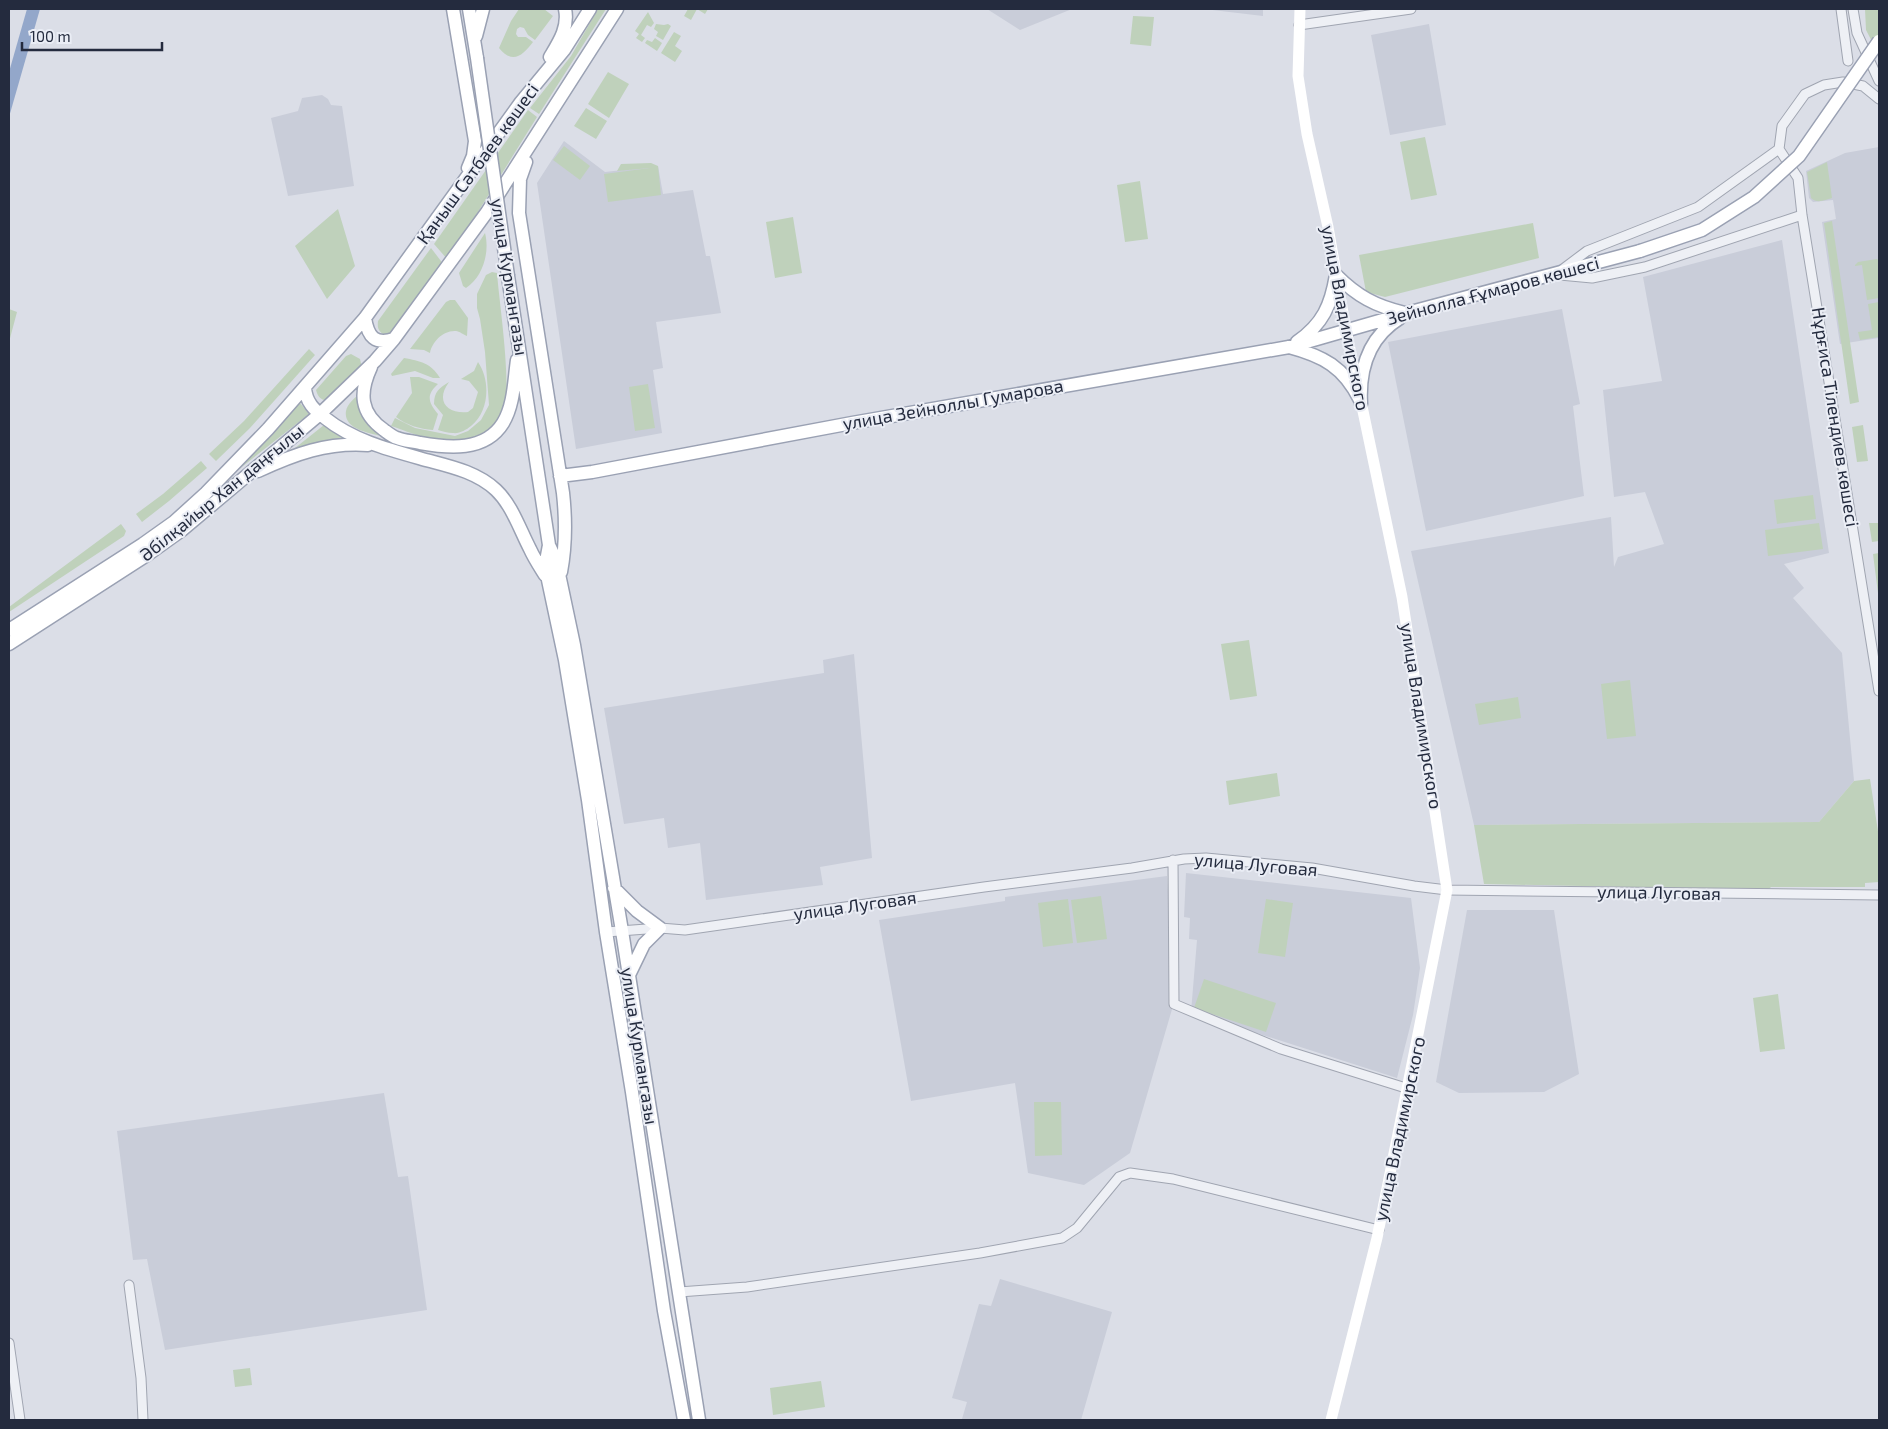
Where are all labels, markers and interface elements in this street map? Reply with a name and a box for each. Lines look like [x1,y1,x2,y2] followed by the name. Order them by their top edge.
[22,20,162,52] scale bar
[30,27,71,45] text: 100 m
[411,79,543,248] street label: Қаныш Сәтбаев көшесі
[487,197,533,357] street label: улица Курмангазы
[1317,223,1375,412] street label: улица Владимирского
[1384,251,1601,329] street label: Зейнолла Ғұмаров көшесі
[1808,305,1864,528] street label: Нұрғиса Тілендиев көшесі
[841,374,1065,434] street label: улица Зейноллы Гумарова
[135,419,308,565] street label: Әбілқайыр Хан даңғылы
[1396,621,1448,811] street label: улица Владимирского
[1194,848,1319,880] street label: улица Луговая
[1597,880,1721,904] street label: улица Луговая
[792,886,918,925] street label: улица Луговая
[617,966,663,1126] street label: улица Курмангазы
[1369,1034,1429,1223] street label: улица Владимирского

